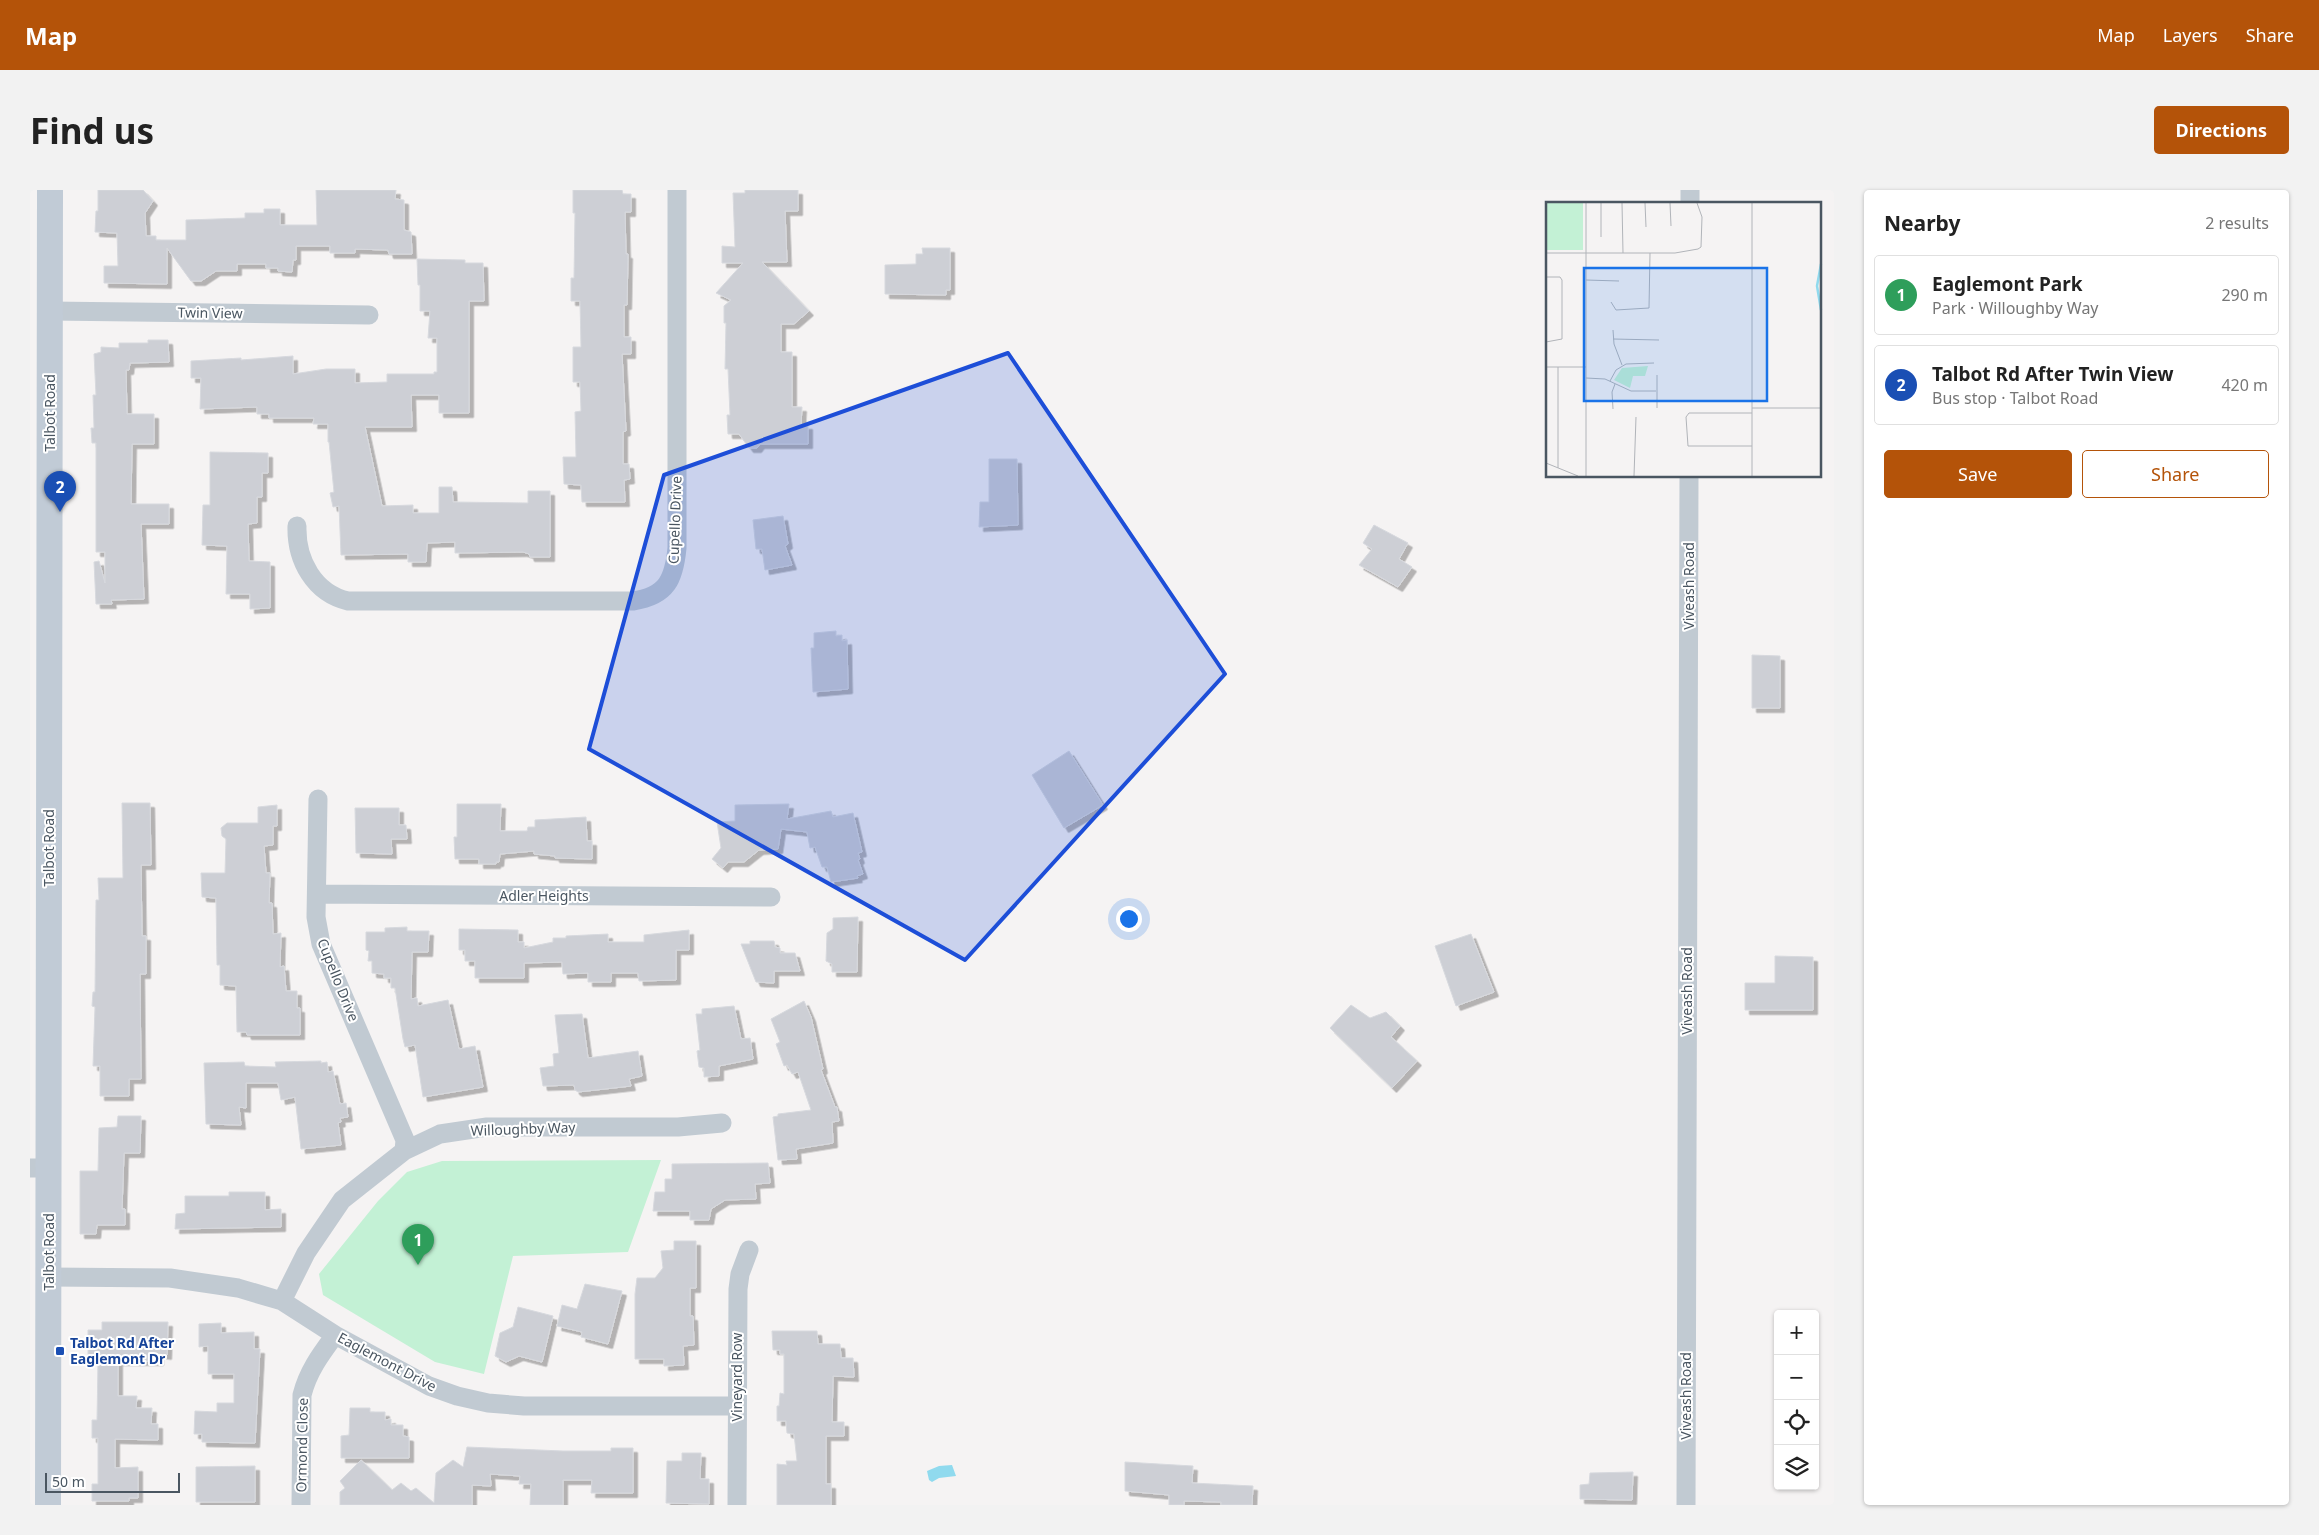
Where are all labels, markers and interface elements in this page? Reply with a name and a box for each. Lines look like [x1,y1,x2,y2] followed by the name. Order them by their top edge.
[25,19,77,52] text: Map
[2097,23,2135,47] text: Map
[2163,23,2218,47] text: Layers
[2246,23,2294,47] text: Share
[2154,106,2289,154] button: Directions
[30,107,154,154] text: Find us
[1546,202,1822,478] inset map
[1884,209,1960,237] text: Nearby
[2205,212,2269,234] text: 2 results
[1932,271,2082,297] text: Eaglemont Park
[1896,284,1906,306] text: 1
[2221,284,2268,306] text: 290 m
[1932,297,2099,319] text: Park · Willoughby Way
[177,302,243,323] street label: Twin View
[1932,361,2174,387] text: Talbot Rd After Twin View
[40,374,59,452] street label: Talbot Road
[1896,374,1906,396] text: 2
[2221,374,2268,396] text: 420 m
[1932,387,2098,409] text: Bus stop · Talbot Road
[1884,450,2072,498] button: Save
[2082,450,2269,498] button: Share
[44,471,76,512] pin: 2
[663,476,686,564] street label: Cupello Drive
[1679,542,1698,630] street label: Viveash Road
[39,809,58,887] street label: Talbot Road
[499,886,589,905] street label: Adler Heights
[1116,906,1142,932] your location
[313,935,364,1024] street label: Cupello Drive
[1677,947,1696,1035] street label: Viveash Road
[470,1117,577,1140] street label: Willoughby Way
[39,1213,58,1291] street label: Talbot Road
[402,1224,434,1265] pin: 1
[1774,1310,1819,1490] map controls
[1774,1310,1819,1355] button: +
[335,1328,440,1396] street label: Eaglemont Drive
[70,1333,175,1368] place label: Talbot Rd After Eaglemont Dr
[727,1333,746,1421] street label: Vineyard Row
[54,1345,66,1357] marker: Talbot Rd After Eaglemont Dr
[1676,1352,1695,1440] street label: Viveash Road
[1774,1355,1819,1400] button: −
[291,1397,312,1493] street label: Ormond Close
[1774,1400,1819,1445] button: locate
[1774,1445,1819,1490] button: layers
[45,1470,180,1493] scale bar
[52,1472,85,1491] text: 50 m

